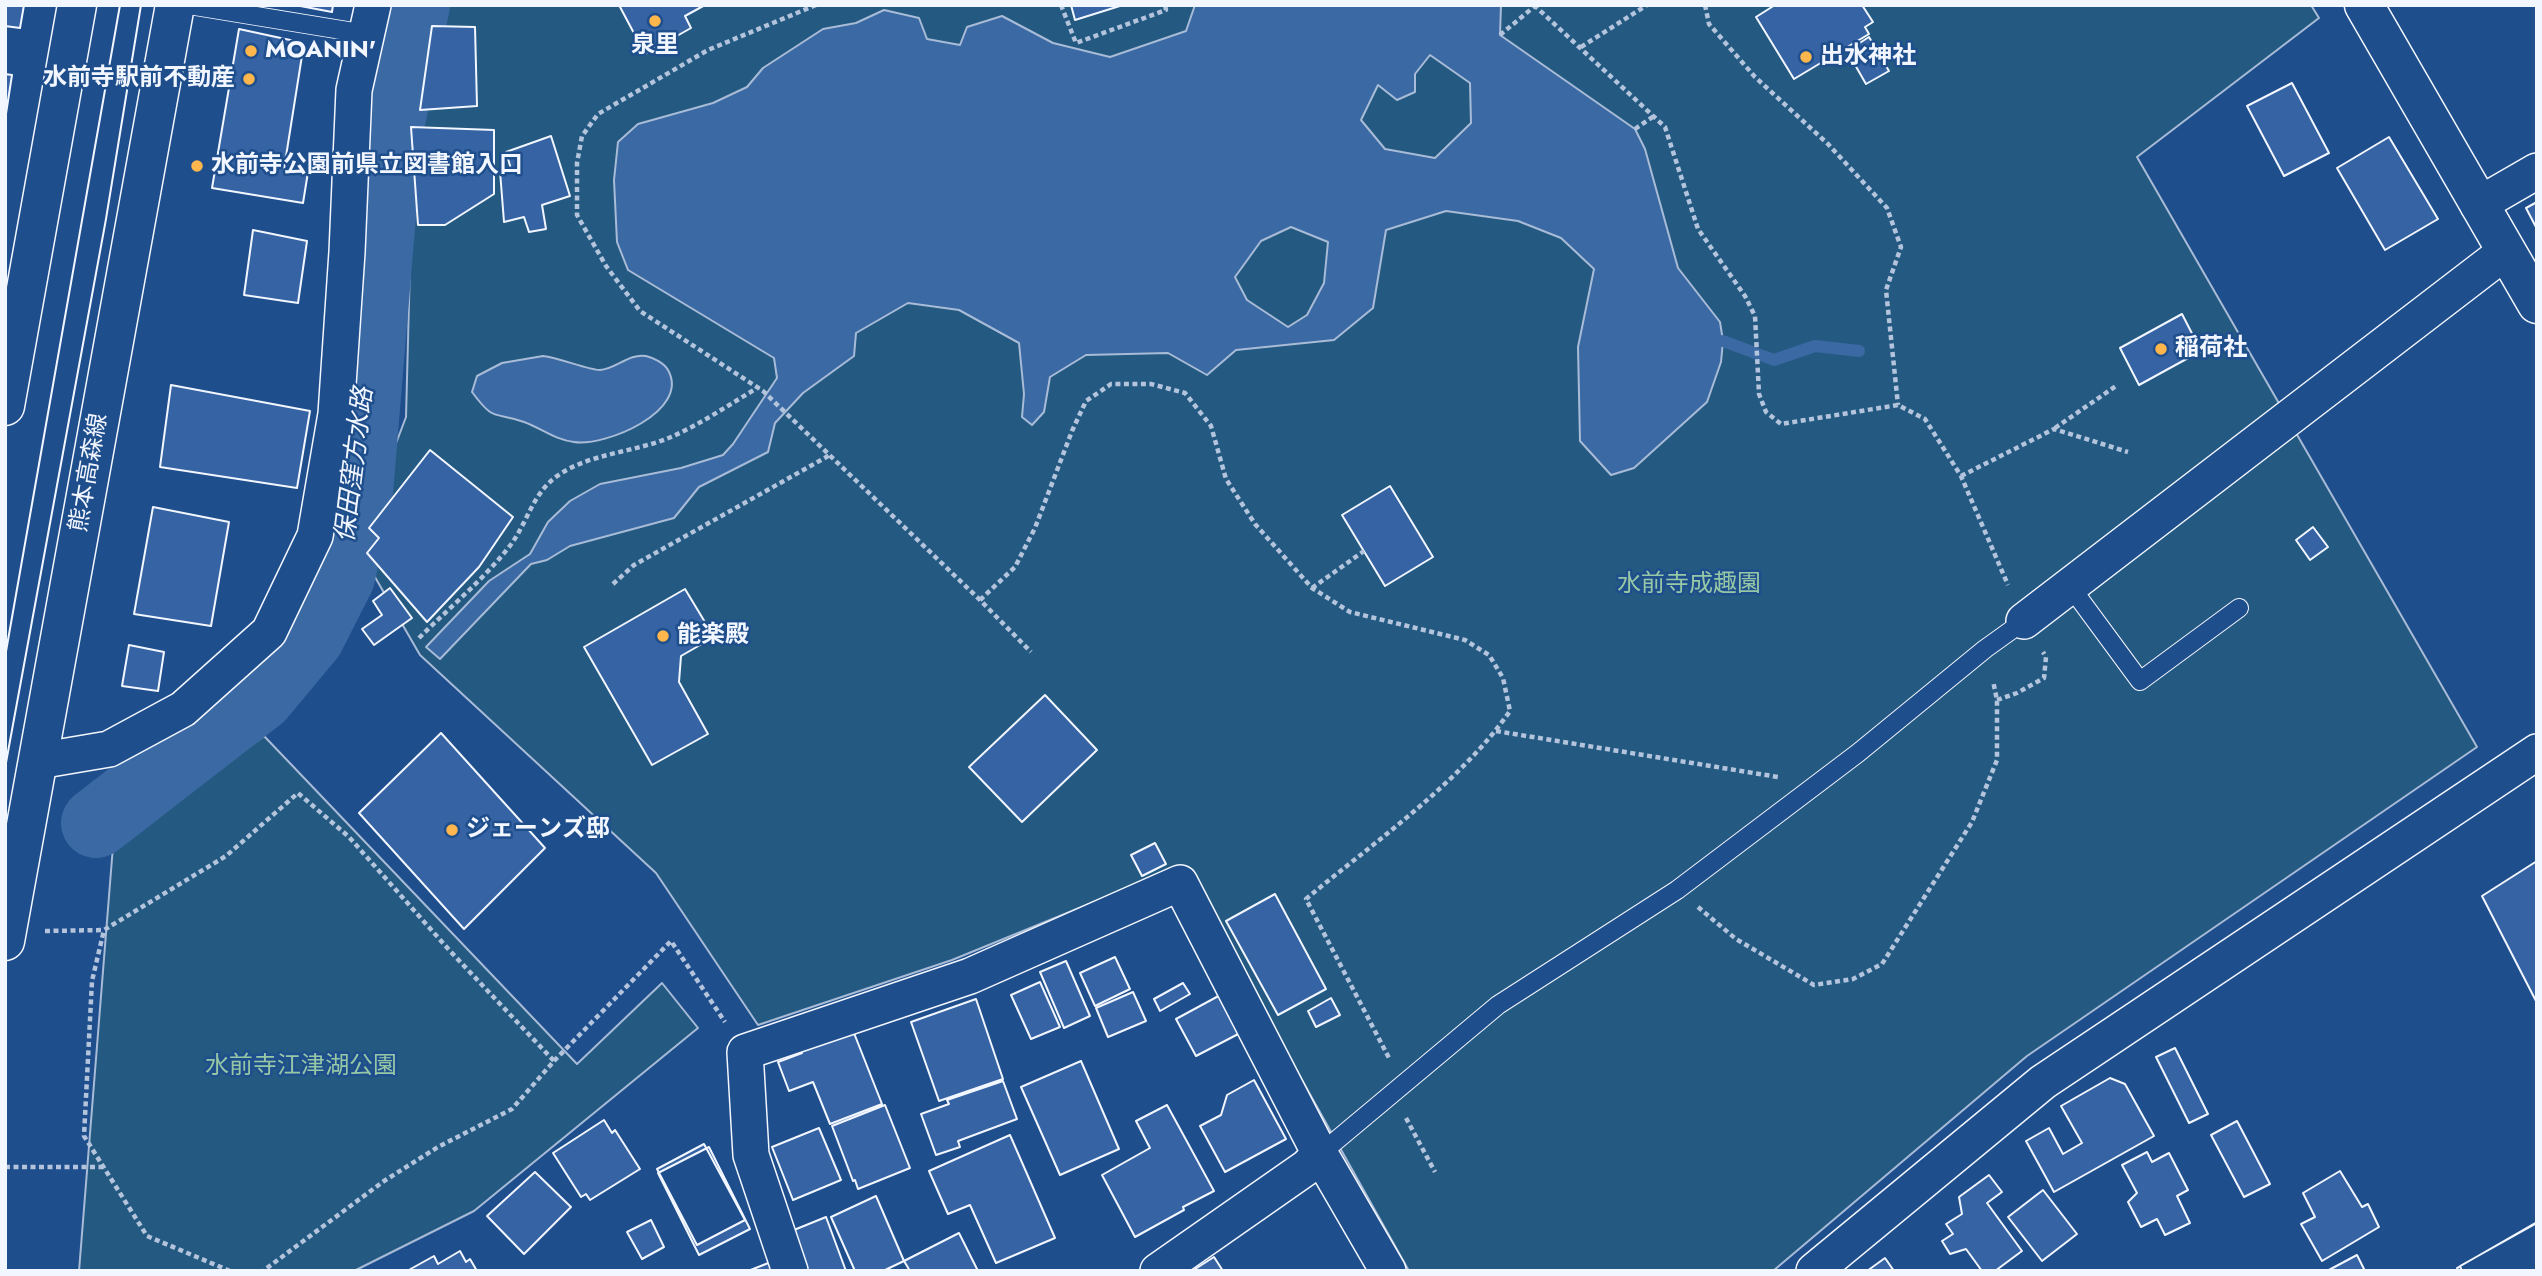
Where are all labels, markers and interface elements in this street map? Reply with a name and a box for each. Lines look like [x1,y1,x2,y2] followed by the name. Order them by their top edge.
[647,13,663,29] marker: 泉里
[631,32,679,60] place label: 泉里
[265,37,376,65] place label: MOANIN'
[243,43,259,59] marker: MOANIN'
[1820,43,1916,71] place label: 出水神社
[1798,49,1814,65] marker: 出水神社
[43,65,235,93] place label: 水前寺駅前不動産
[241,71,257,87] marker: 水前寺駅前不動産
[211,152,523,180] place label: 水前寺公園前県立図書館入口
[189,158,205,174] marker: 水前寺公園前県立図書館入口
[2175,335,2247,363] place label: 稲荷社
[2153,341,2169,357] marker: 稲荷社
[331,386,381,544] water label: 保田窪方水路
[65,411,115,535] street label: 熊本高森線
[1617,571,1761,599] park label: 水前寺成趣園
[677,622,749,650] place label: 能楽殿
[655,628,671,644] marker: 能楽殿
[466,816,610,844] place label: ジェーンズ邸
[444,822,460,838] marker: ジェーンズ邸
[205,1053,397,1081] park label: 水前寺江津湖公園

